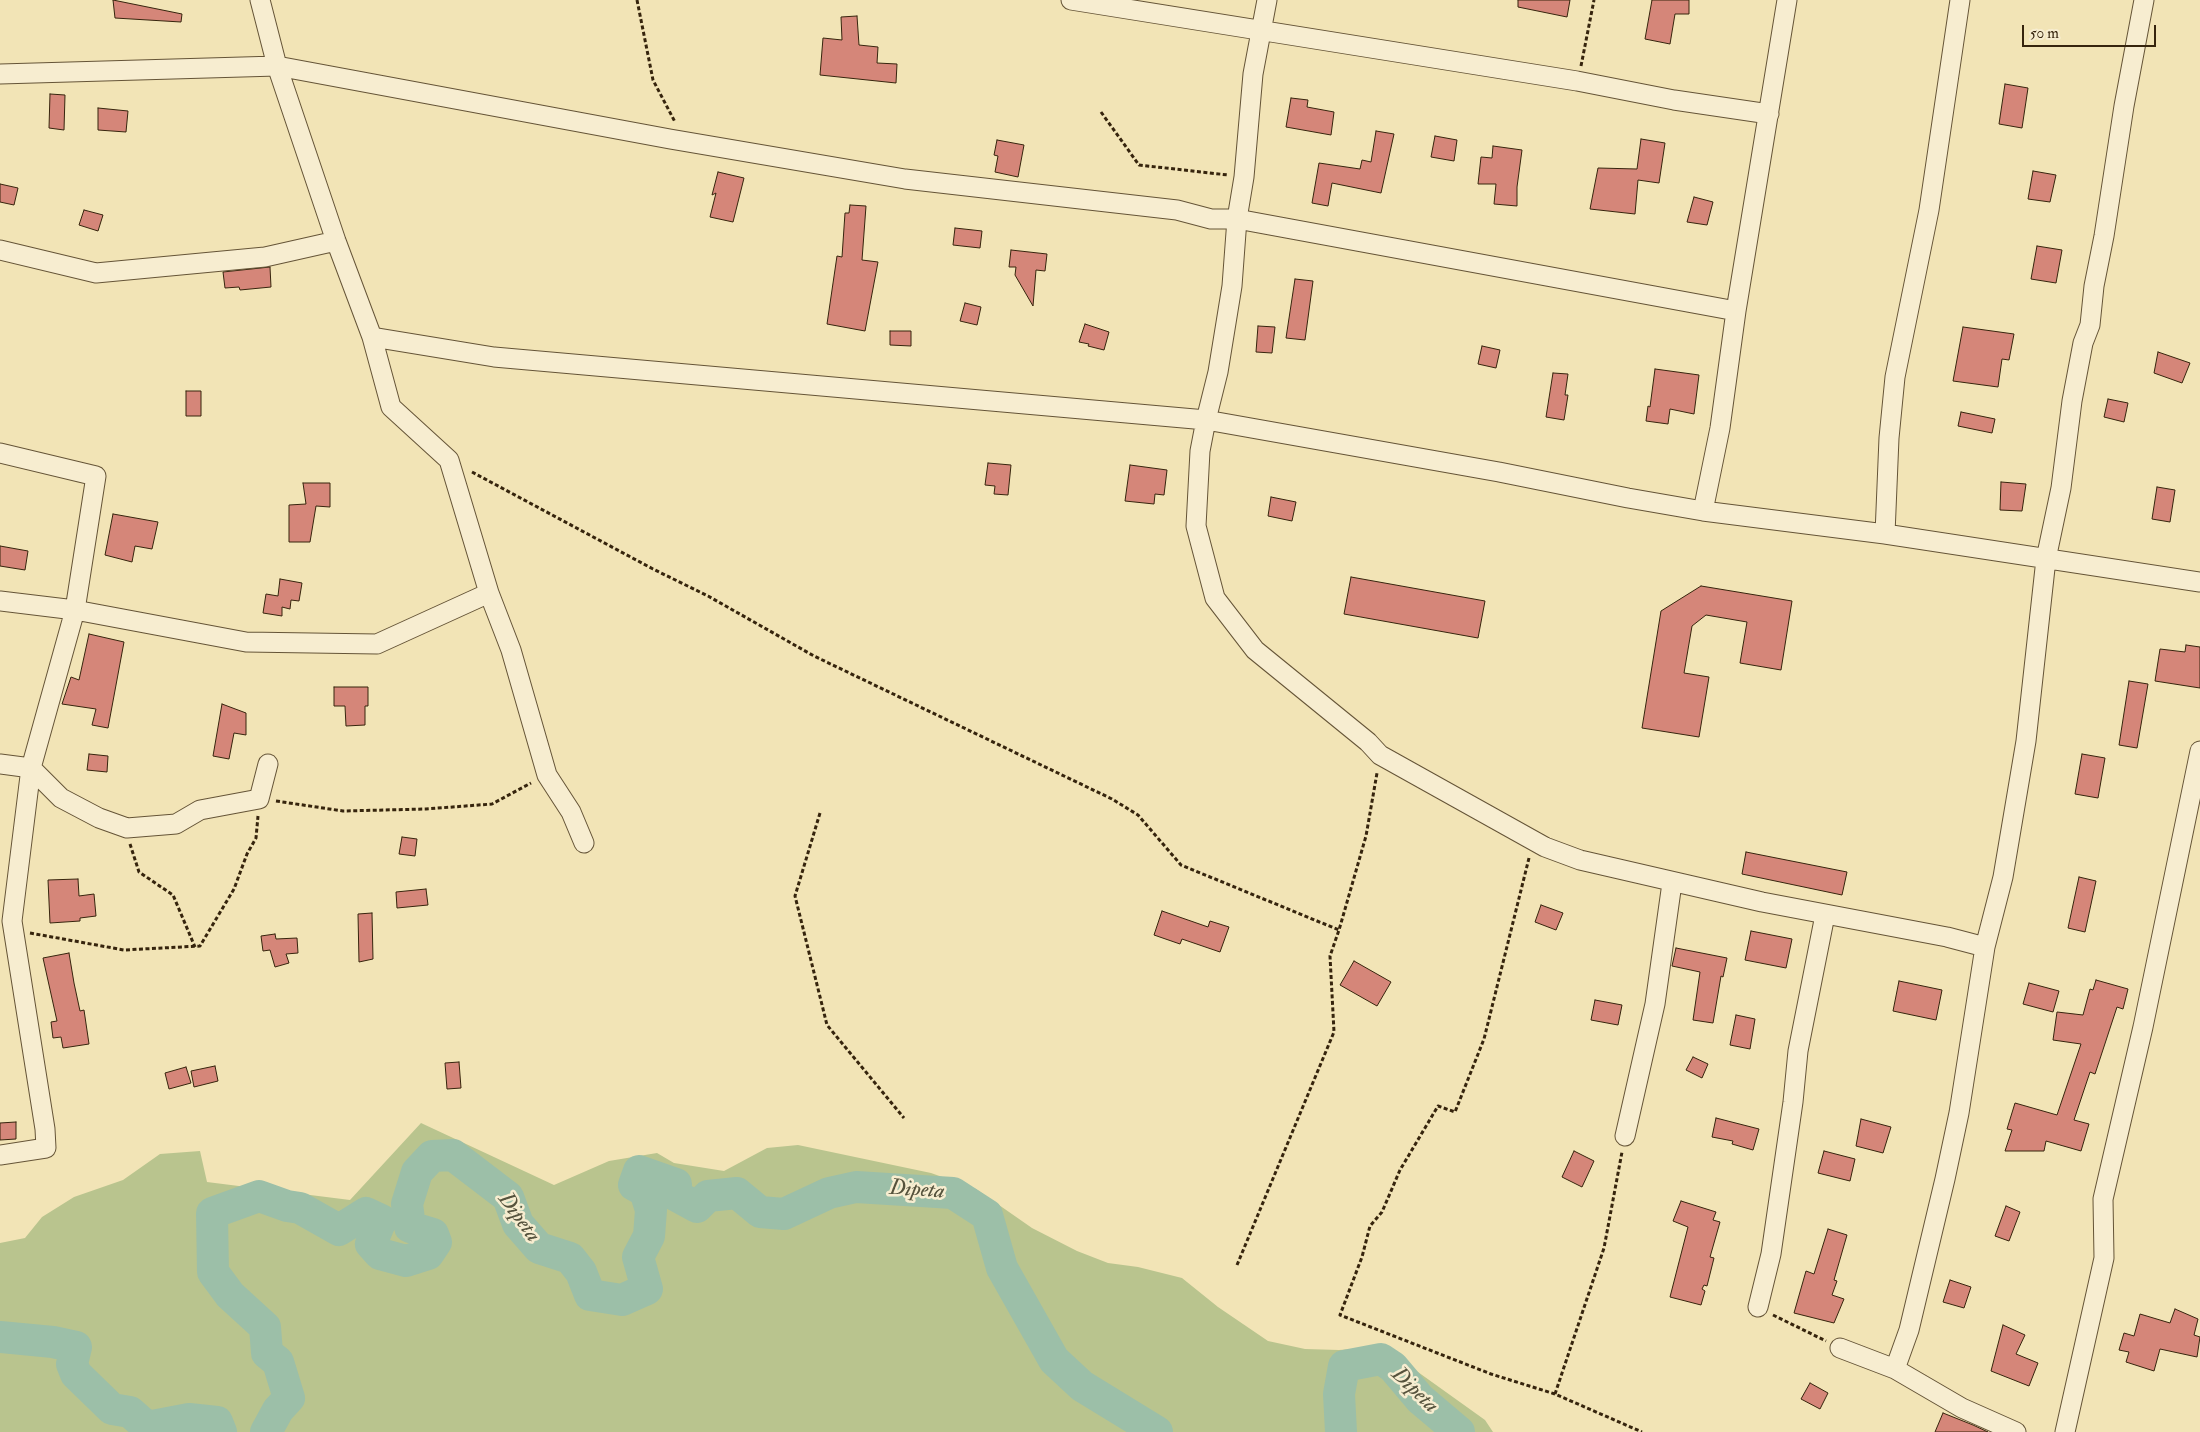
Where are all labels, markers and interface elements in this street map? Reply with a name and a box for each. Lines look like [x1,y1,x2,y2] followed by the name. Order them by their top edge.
[2025,15,2159,47] scale bar
[2030,24,2059,43] text: 50 m
[888,1176,946,1206] water label: Dipeta
[491,1188,545,1248] water label: Dipeta
[1385,1362,1443,1420] water label: Dipeta

